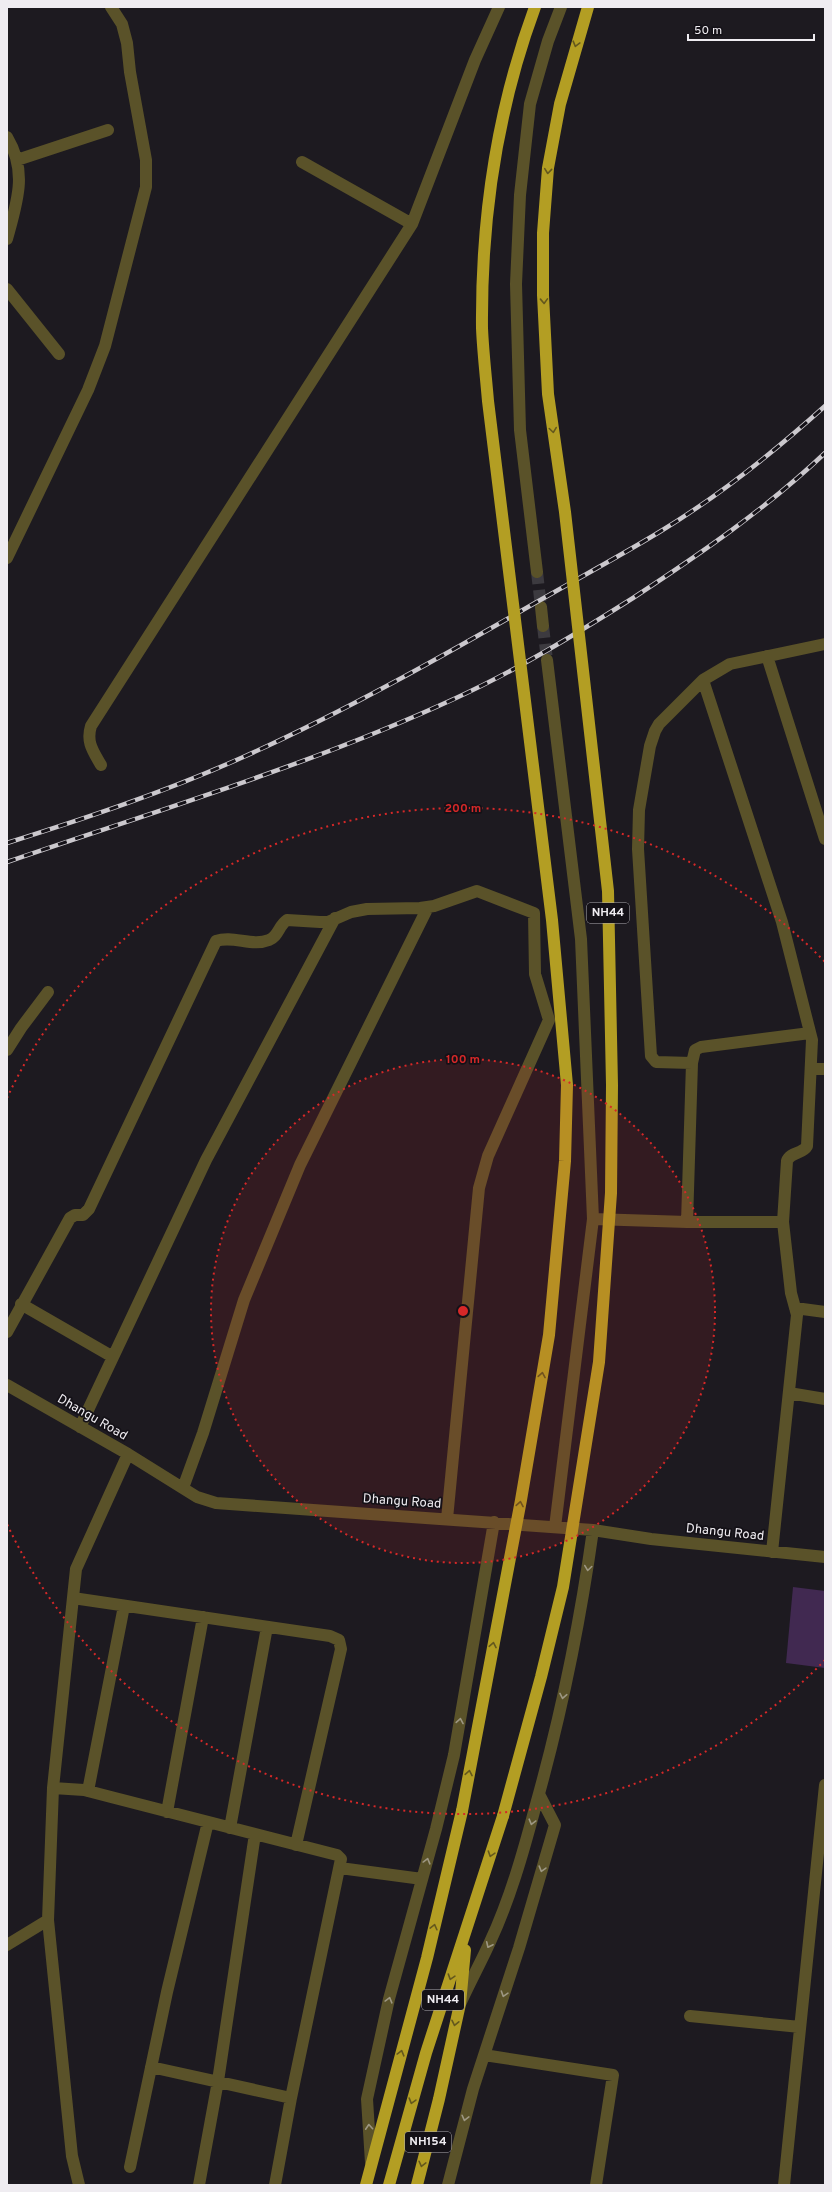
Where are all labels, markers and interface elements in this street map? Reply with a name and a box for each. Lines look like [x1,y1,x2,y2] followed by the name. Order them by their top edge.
[688,16,814,42] scale bar
[694,23,722,39] text: 50 m
[572,40,581,47] one-way arrow
[544,168,553,174] one-way arrow
[539,298,548,304] one-way arrow
[548,427,557,433] one-way arrow
[445,801,481,817] text: 200 m
[587,903,629,923] road number: NH44
[446,1052,480,1068] text: 100 m
[456,1304,470,1318] centre of rings
[537,1372,545,1378] one-way arrow
[54,1391,130,1445] street label: Dhangu Road
[362,1491,442,1513] street label: Dhangu Road
[515,1500,524,1507] one-way arrow
[685,1521,765,1545] street label: Dhangu Road
[584,1565,593,1571] one-way arrow
[489,1642,497,1648] one-way arrow
[560,1693,568,1699] one-way arrow
[455,1718,464,1724] one-way arrow
[465,1770,473,1776] one-way arrow
[528,1819,536,1825] one-way arrow
[488,1850,496,1857] one-way arrow
[423,1858,431,1864] one-way arrow
[538,1866,547,1873] one-way arrow
[430,1924,438,1930] one-way arrow
[486,1940,494,1948] one-way arrow
[447,1973,456,1980] one-way arrow
[422,1990,464,2010] road number: NH44
[500,1990,509,1997] one-way arrow
[384,1997,392,2003] one-way arrow
[452,2020,460,2026] one-way arrow
[397,2049,405,2056] one-way arrow
[408,2097,417,2104] one-way arrow
[462,2114,470,2121] one-way arrow
[364,2124,373,2130] one-way arrow
[405,2132,451,2152] road number: NH154
[418,2160,427,2167] one-way arrow

